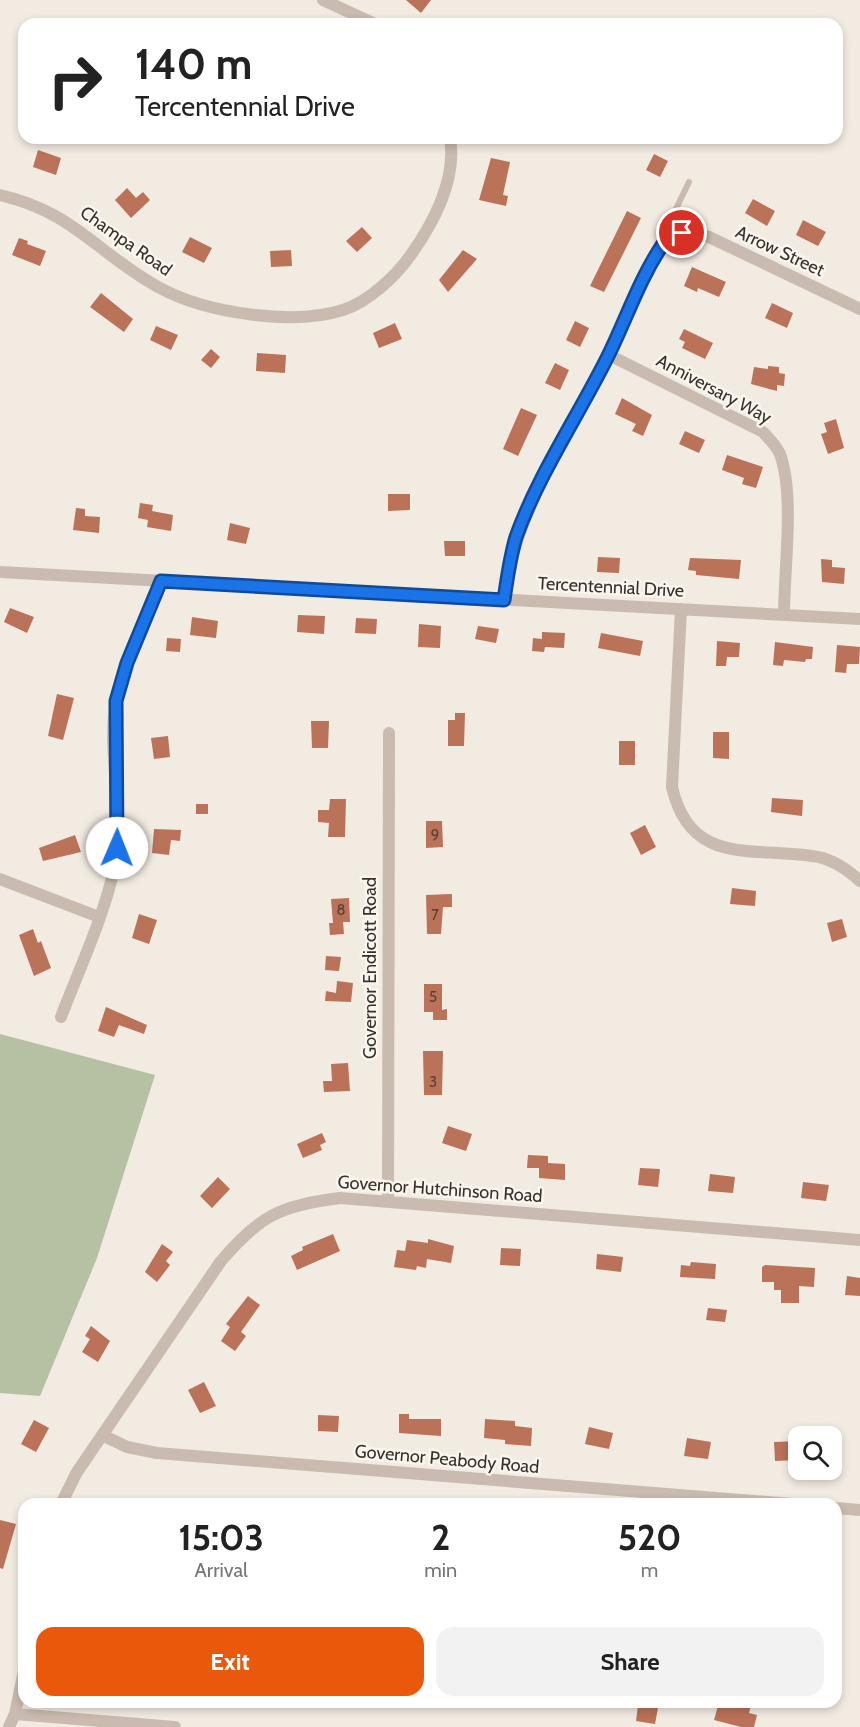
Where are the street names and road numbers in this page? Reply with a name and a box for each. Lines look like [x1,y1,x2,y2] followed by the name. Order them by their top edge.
[76,201,176,281] street label: Champa Road
[732,221,828,281] street label: Arrow Street
[653,349,775,429] street label: Anniversary Way
[537,572,685,602] street label: Tercentennial Drive
[359,877,381,1059] street label: Governor Endicott Road
[337,1171,543,1207] street label: Governor Hutchinson Road
[354,1440,540,1478] street label: Governor Peabody Road

